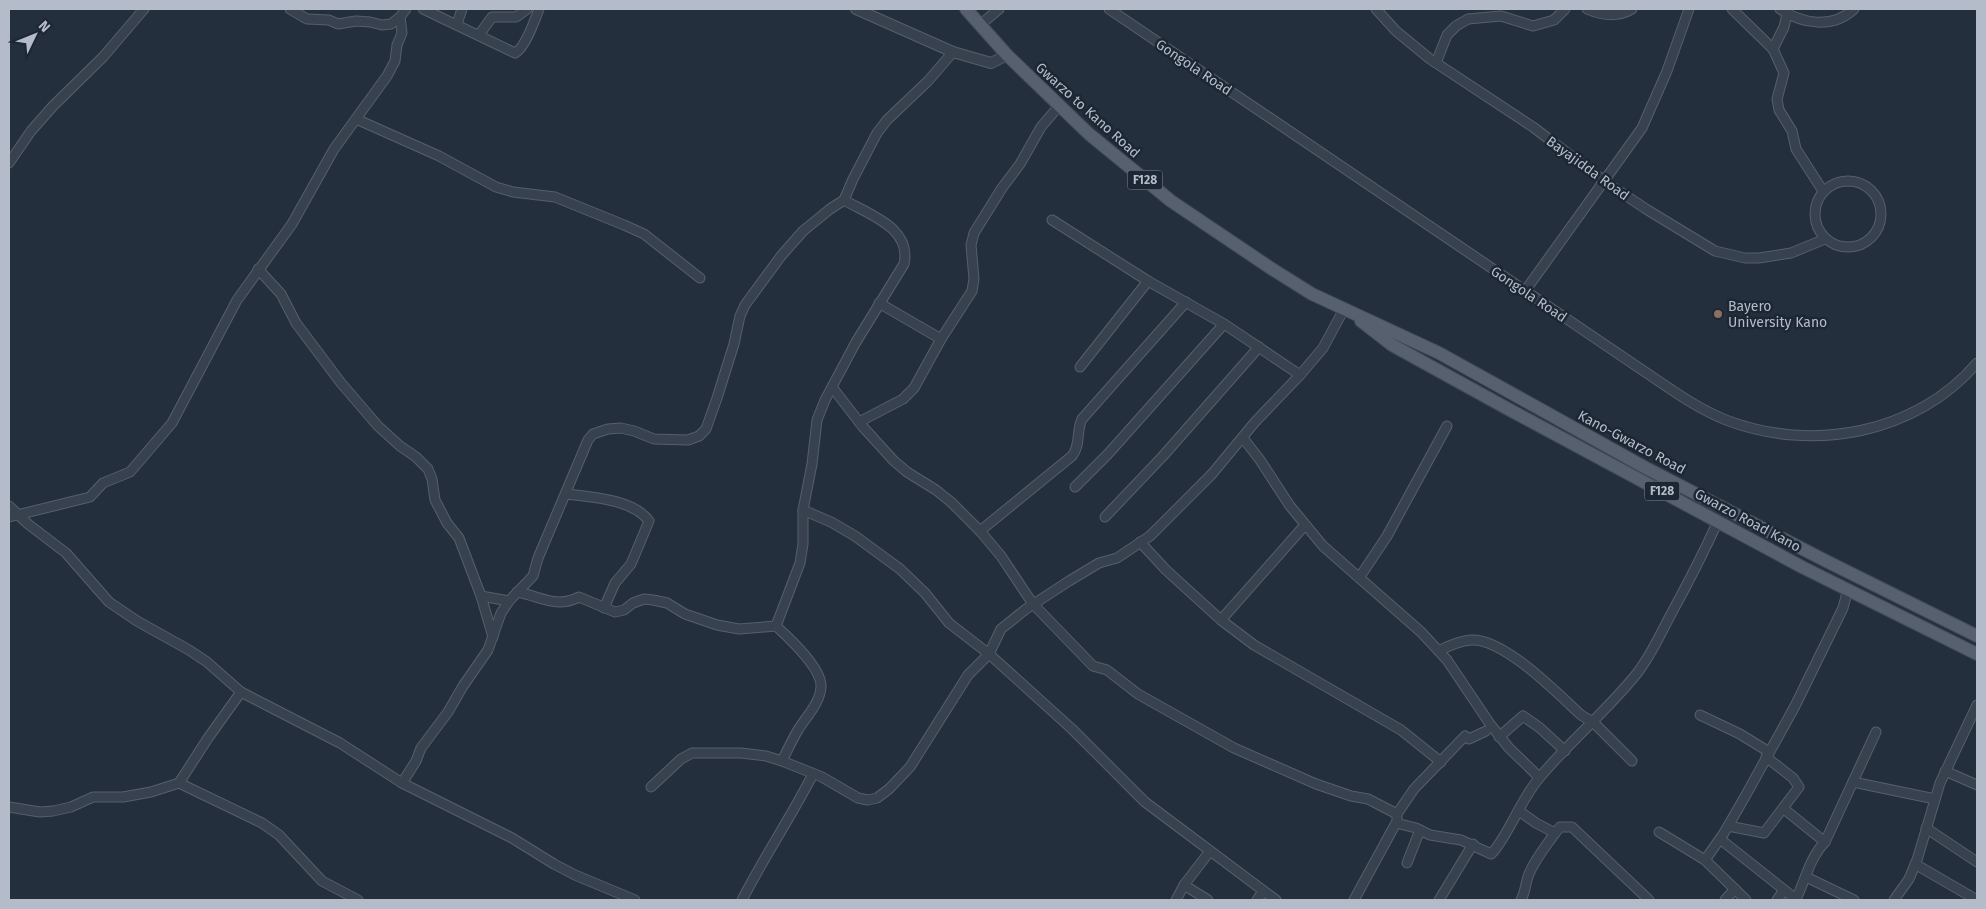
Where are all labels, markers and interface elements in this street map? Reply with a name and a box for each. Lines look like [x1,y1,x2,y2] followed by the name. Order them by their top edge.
[10,10,60,60] north arrow
[35,17,54,36] text: N
[1152,36,1235,99] street label: Gongola Road
[1032,59,1143,162] street label: Gwarzo to Kano Road
[1543,133,1632,204] street label: Bayajidda Road
[1128,170,1162,190] road number: F128
[1487,263,1570,326] street label: Gongola Road
[1728,298,1827,331] place label: Bayero University Kano
[1712,308,1724,320] marker: Bayero University Kano
[1575,407,1689,478] street label: Kano-Gwarzo Road
[1644,482,1680,501] road number: F128
[1692,485,1804,556] street label: Gwarzo Road Kano

